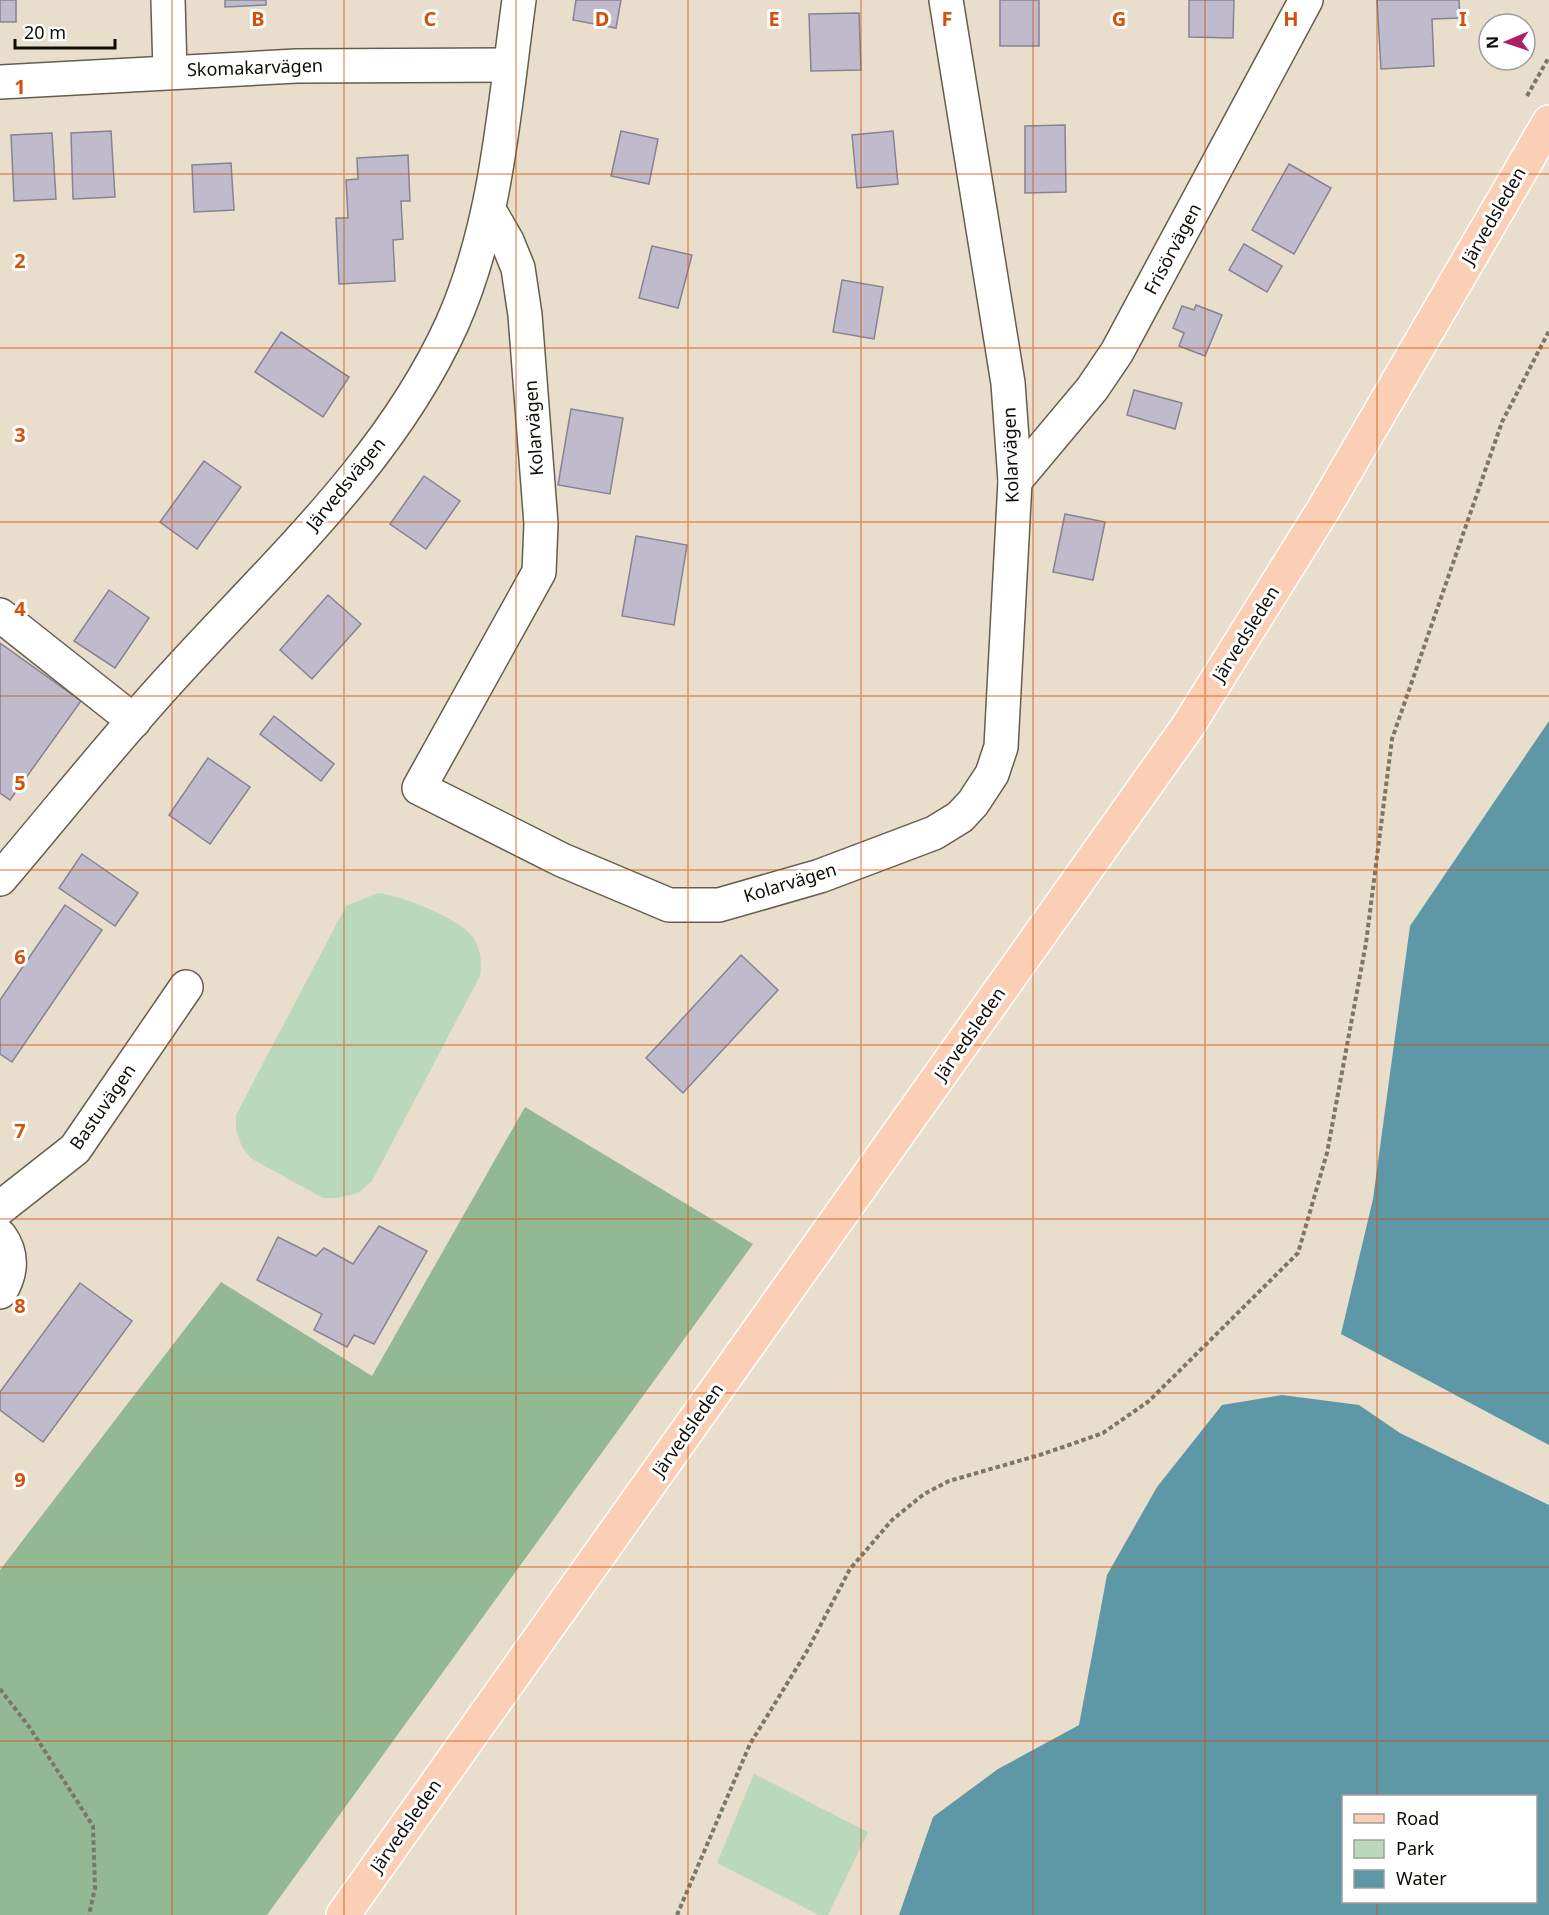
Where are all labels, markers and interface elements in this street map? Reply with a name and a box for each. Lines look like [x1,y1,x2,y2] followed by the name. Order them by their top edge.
[251,5,265,32] text: B
[424,5,437,32] text: C
[595,5,609,32] text: D
[768,5,780,32] text: E
[942,5,952,32] text: F
[1112,5,1126,32] text: G
[1283,5,1299,32] text: H
[1459,5,1467,32] text: I
[15,12,116,50] scale bar
[1477,12,1537,72] north arrow
[24,20,66,44] text: 20 m
[1481,36,1503,49] text: N
[187,53,323,81] street label: Skomakarvägen
[14,73,26,100] text: 1
[1455,162,1531,270] street label: Järvedsleden
[1138,199,1206,298] street label: Frisörvägen
[14,247,26,274] text: 2
[518,379,548,477] street label: Kolarvägen
[996,407,1024,503] street label: Kolarvägen
[14,421,26,448] text: 3
[299,432,390,536] street label: Järvedsvägen
[1205,581,1284,688] street label: Järvedsleden
[14,595,26,622] text: 4
[14,769,26,796] text: 5
[740,857,839,908] street label: Kolarvägen
[14,943,26,970] text: 6
[927,982,1010,1086] street label: Järvedsleden
[64,1059,141,1154] street label: Bastuvägen
[14,1117,26,1144] text: 7
[14,1292,26,1319] text: 8
[645,1378,728,1482] street label: Järvedsleden
[14,1466,26,1493] text: 9
[363,1774,446,1878] street label: Järvedsleden
[1342,1795,1537,1903] legend
[1396,1806,1439,1830] text: Road
[1396,1836,1434,1860] text: Park
[1396,1866,1447,1890] text: Water

